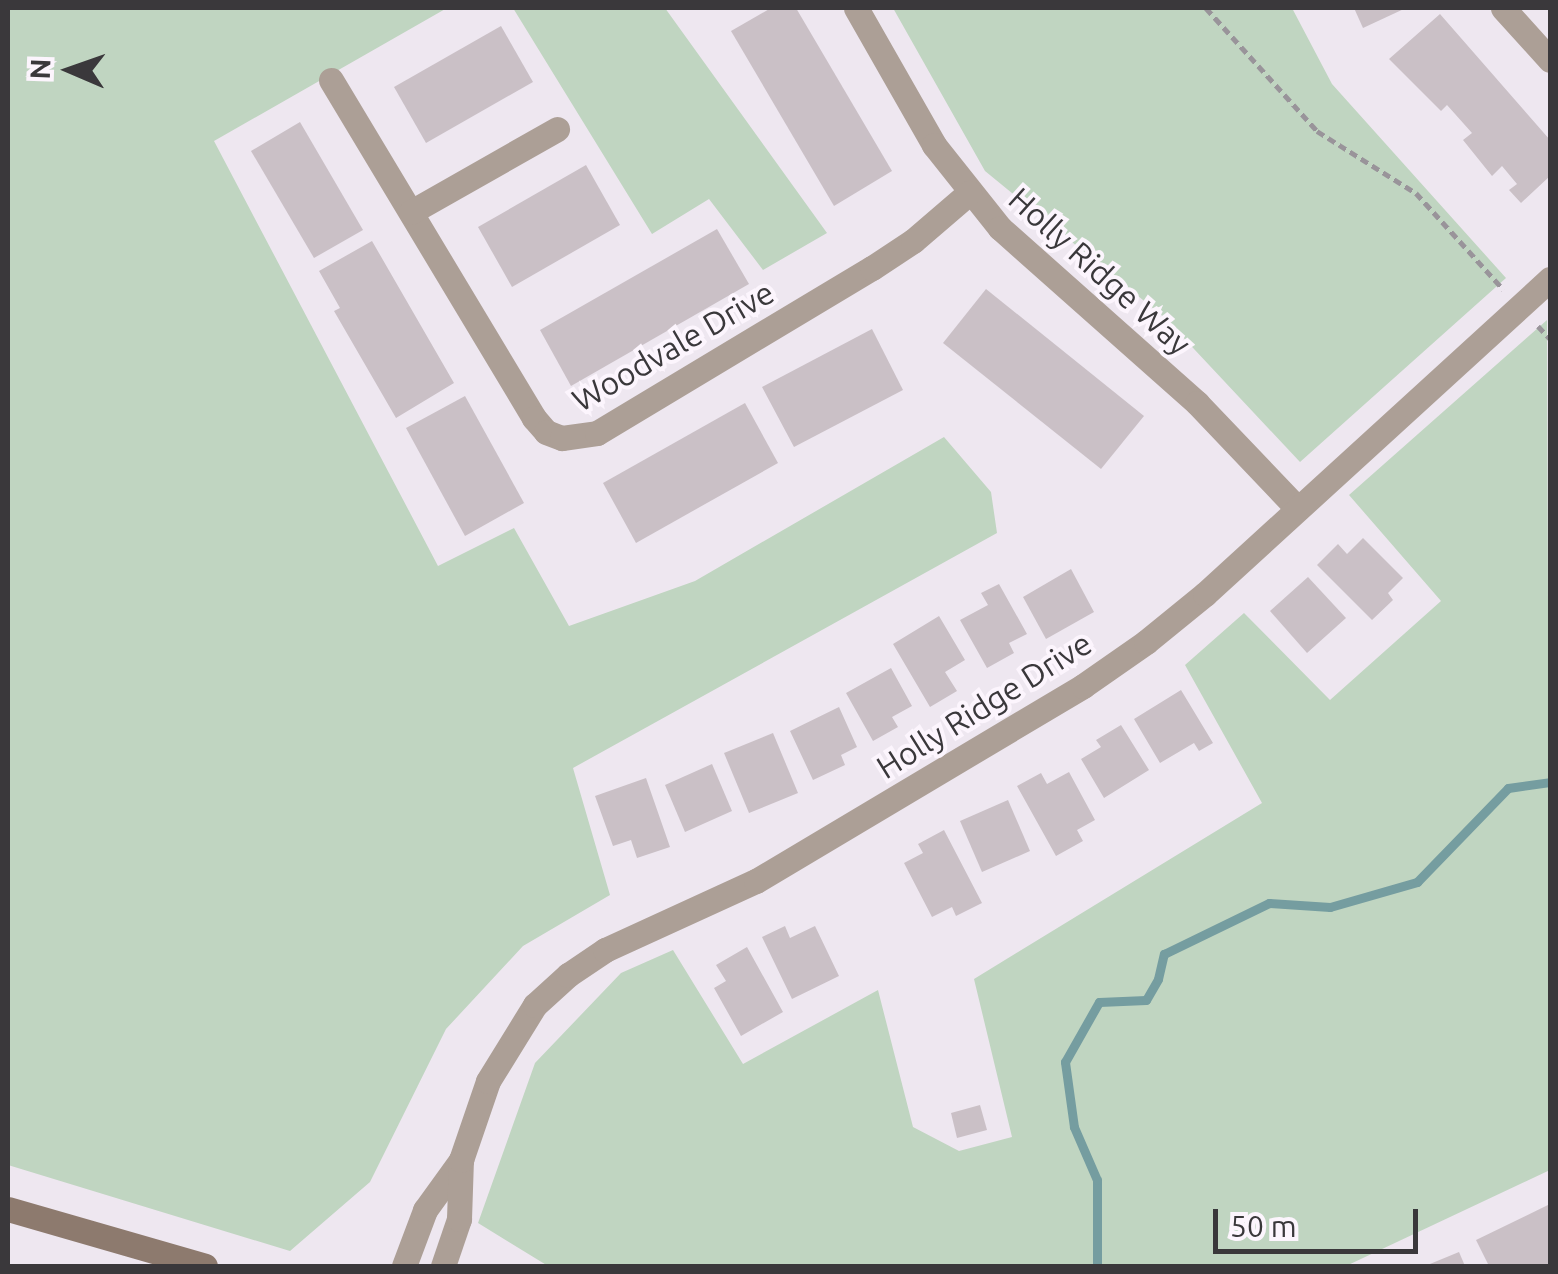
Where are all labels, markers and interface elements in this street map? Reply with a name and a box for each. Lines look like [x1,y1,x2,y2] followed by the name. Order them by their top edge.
[20,20,120,120] north arrow
[24,58,55,80] text: N
[1001,179,1199,363] street label: Holly Ridge Way
[565,273,781,419] street label: Woodvale Drive
[870,624,1098,786] street label: Holly Ridge Drive
[1218,1189,1423,1251] scale bar
[1230,1209,1297,1243] text: 50 m

